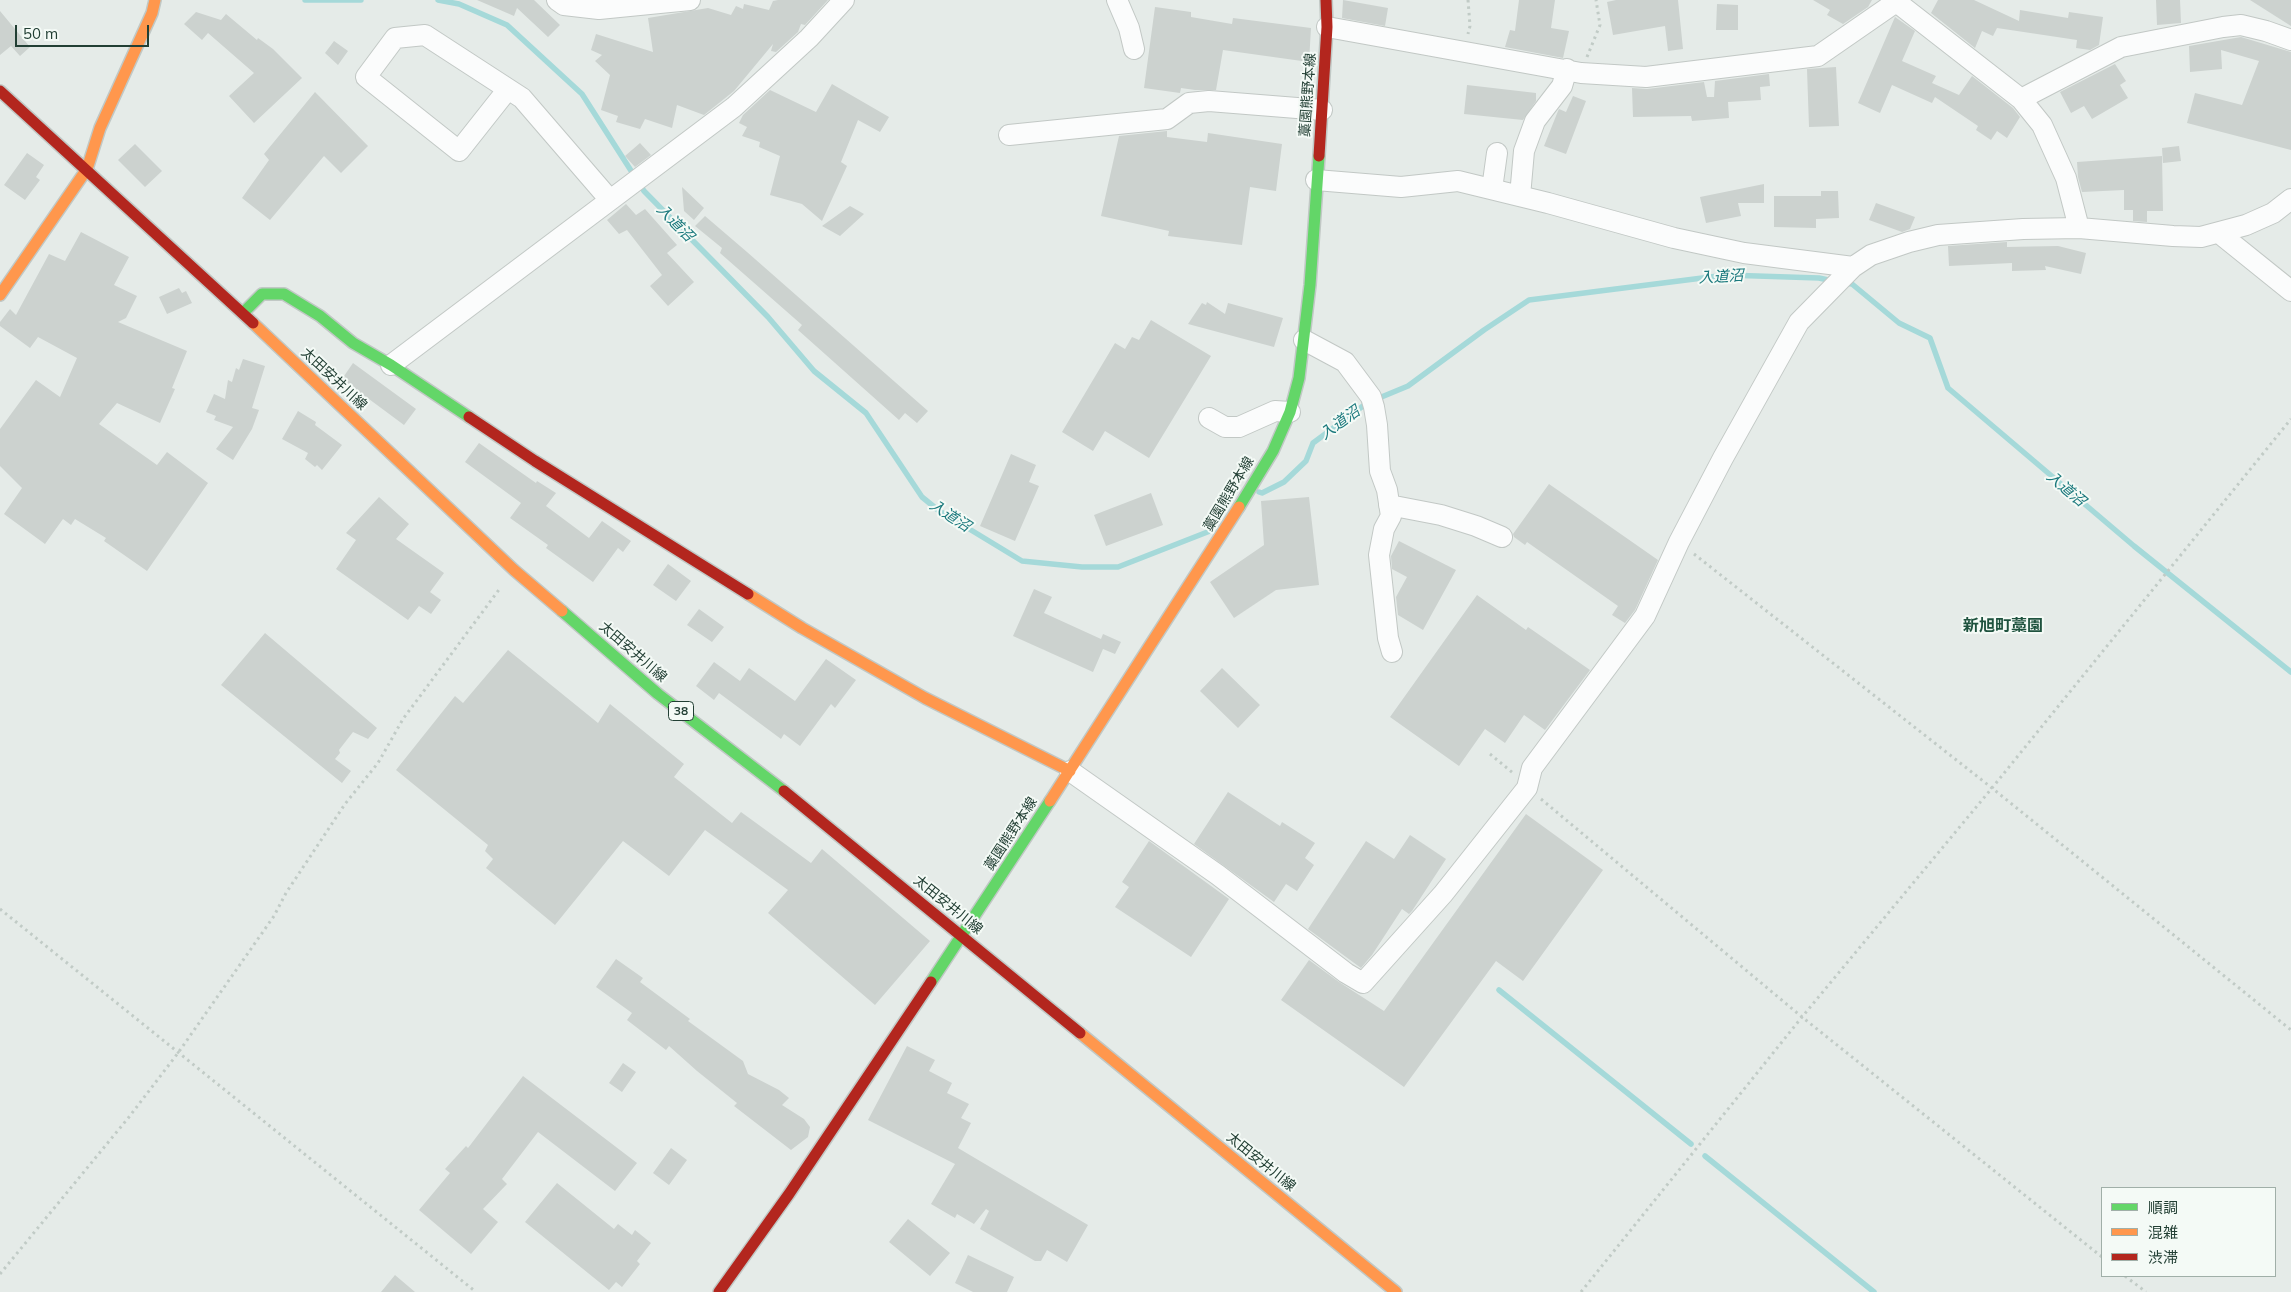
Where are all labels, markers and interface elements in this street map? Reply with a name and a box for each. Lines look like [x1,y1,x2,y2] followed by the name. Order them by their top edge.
[18,15,151,47] scale bar
[23,24,58,43] text: 50 m
[1297,53,1319,137] street label: 藁園熊野本線
[653,201,697,245] water label: 入道沼
[1698,267,1744,287] water label: 入道沼
[298,344,370,414] street label: 太田安井川線
[1317,402,1363,444] water label: 入道沼
[1200,454,1258,534] street label: 藁園熊野本線
[2043,468,2089,510] water label: 入道沼
[926,496,974,536] water label: 入道沼
[1963,616,2043,636] district label: 新旭町藁園
[596,618,670,686] street label: 太田安井川線
[668,701,694,720] road number: 38
[981,794,1041,874] street label: 藁園熊野本線
[910,872,986,938] street label: 太田安井川線
[1223,1129,1299,1195] street label: 太田安井川線
[2101,1187,2276,1277] legend
[2148,1198,2178,1217] text: 順調
[2148,1223,2178,1242] text: 混雑
[2148,1248,2178,1267] text: 渋滞

